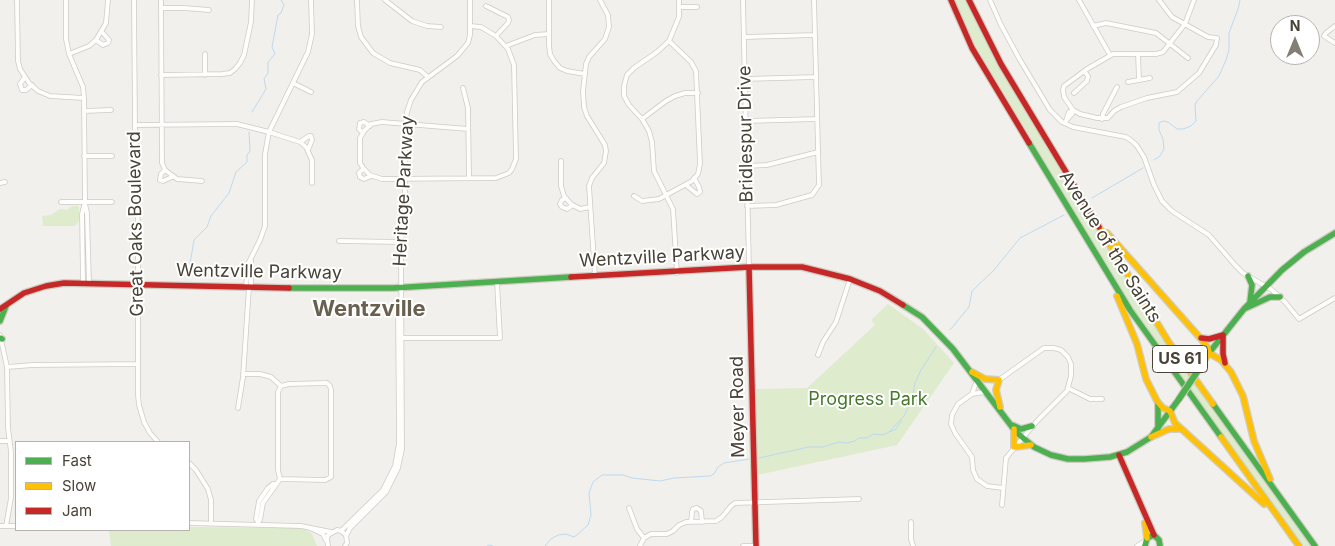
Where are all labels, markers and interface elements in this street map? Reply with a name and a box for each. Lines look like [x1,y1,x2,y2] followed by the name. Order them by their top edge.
[1270,15,1320,65] north arrow
[1290,17,1300,34] text: N
[734,65,758,203] street label: Bridlespur Drive
[389,115,419,267] street label: Heritage Parkway
[124,131,148,317] street label: Great Oaks Boulevard
[1055,167,1165,327] street label: Avenue of the Saints
[579,242,745,272] street label: Wentzville Parkway
[176,260,342,284] street label: Wentzville Parkway
[312,296,426,322] district label: Wentzville
[1152,346,1208,372] road number: US 61
[726,356,750,458] street label: Meyer Road
[808,389,928,411] park label: Progress Park
[15,441,190,531] legend
[62,451,92,470] text: Fast
[62,476,96,495] text: Slow
[62,501,92,520] text: Jam

